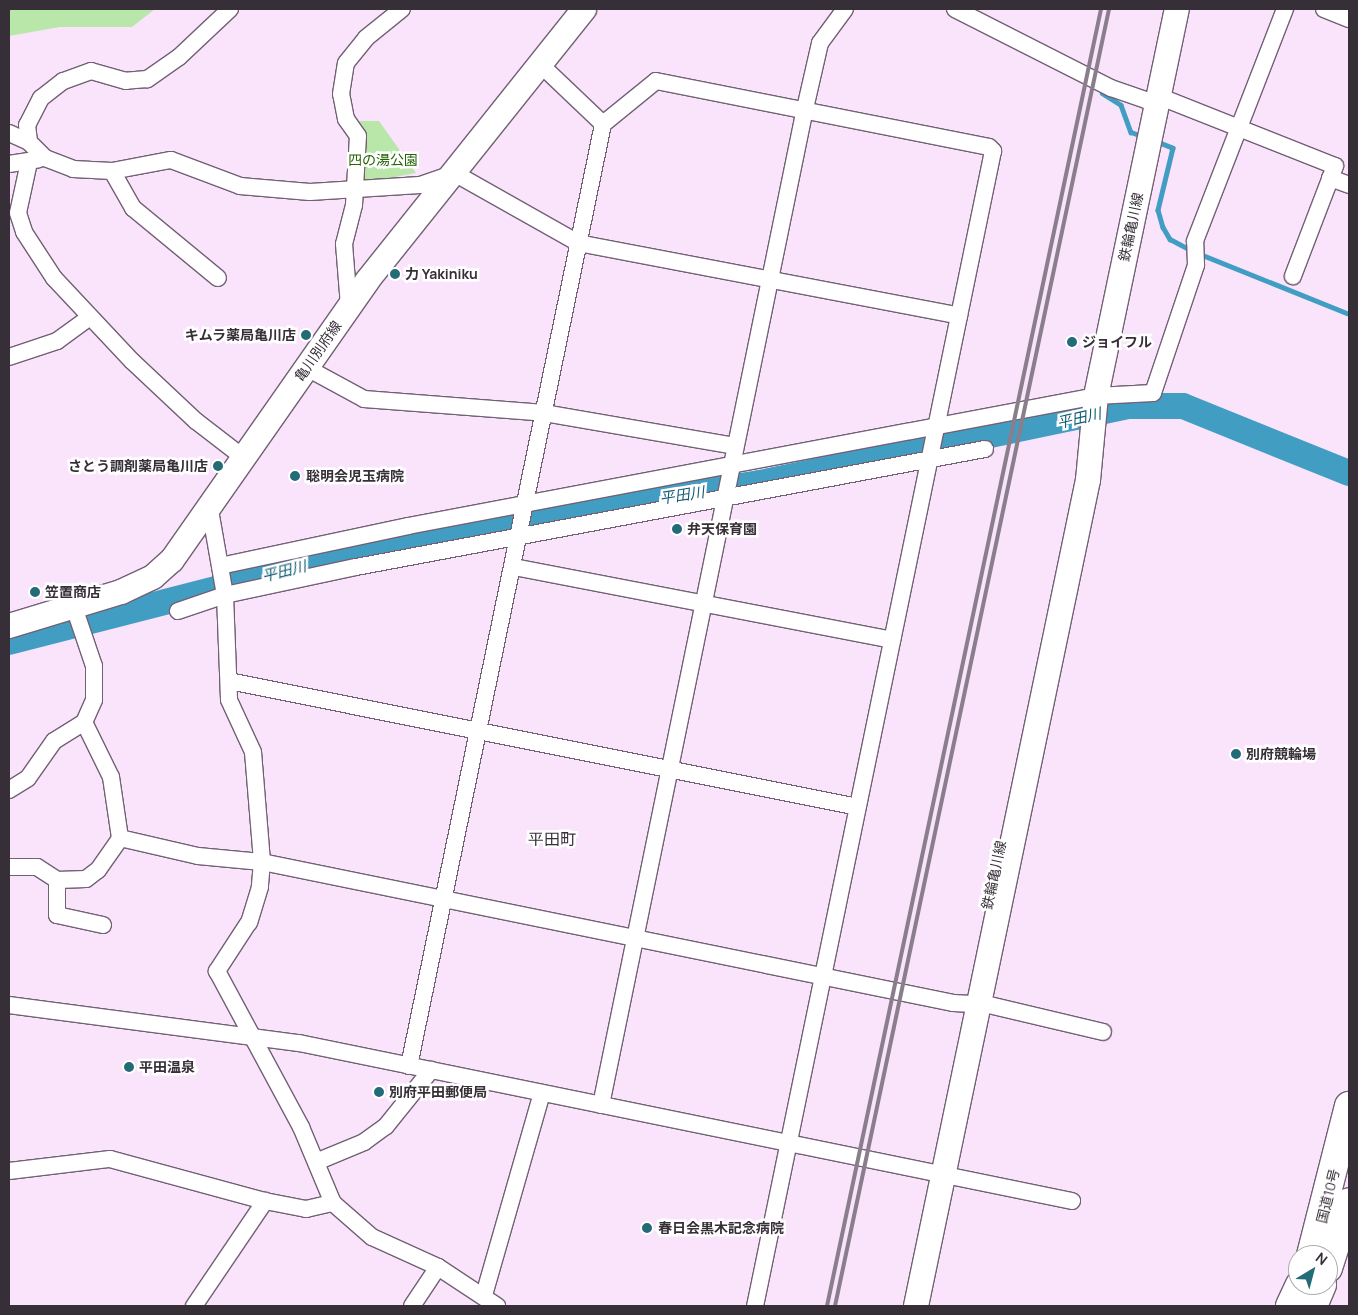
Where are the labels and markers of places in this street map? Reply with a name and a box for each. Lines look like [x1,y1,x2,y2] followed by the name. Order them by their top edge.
[405,266,478,282] place label: 力 Yakiniku
[389,268,401,280] marker: 力 Yakiniku
[184,327,296,343] place label: キムラ薬局亀川店
[300,329,312,341] marker: キムラ薬局亀川店
[1082,334,1152,350] place label: ジョイフル
[1066,336,1078,348] marker: ジョイフル
[68,458,208,474] place label: さとう調剤薬局亀川店
[212,460,224,472] marker: さとう調剤薬局亀川店
[306,468,404,484] place label: 聡明会児玉病院
[288,469,302,483] marker: 聡明会児玉病院
[687,521,757,537] place label: 弁天保育園
[671,523,683,535] marker: 弁天保育園
[45,584,101,600] place label: 笠置商店
[29,586,41,598] marker: 笠置商店
[1246,746,1316,762] place label: 別府競輪場
[1230,748,1242,760] marker: 別府競輪場
[139,1059,195,1075] place label: 平田温泉
[123,1061,135,1073] marker: 平田温泉
[389,1084,487,1100] place label: 別府平田郵便局
[373,1086,385,1098] marker: 別府平田郵便局
[658,1220,784,1236] place label: 春日会黒木記念病院
[640,1221,654,1235] marker: 春日会黒木記念病院

